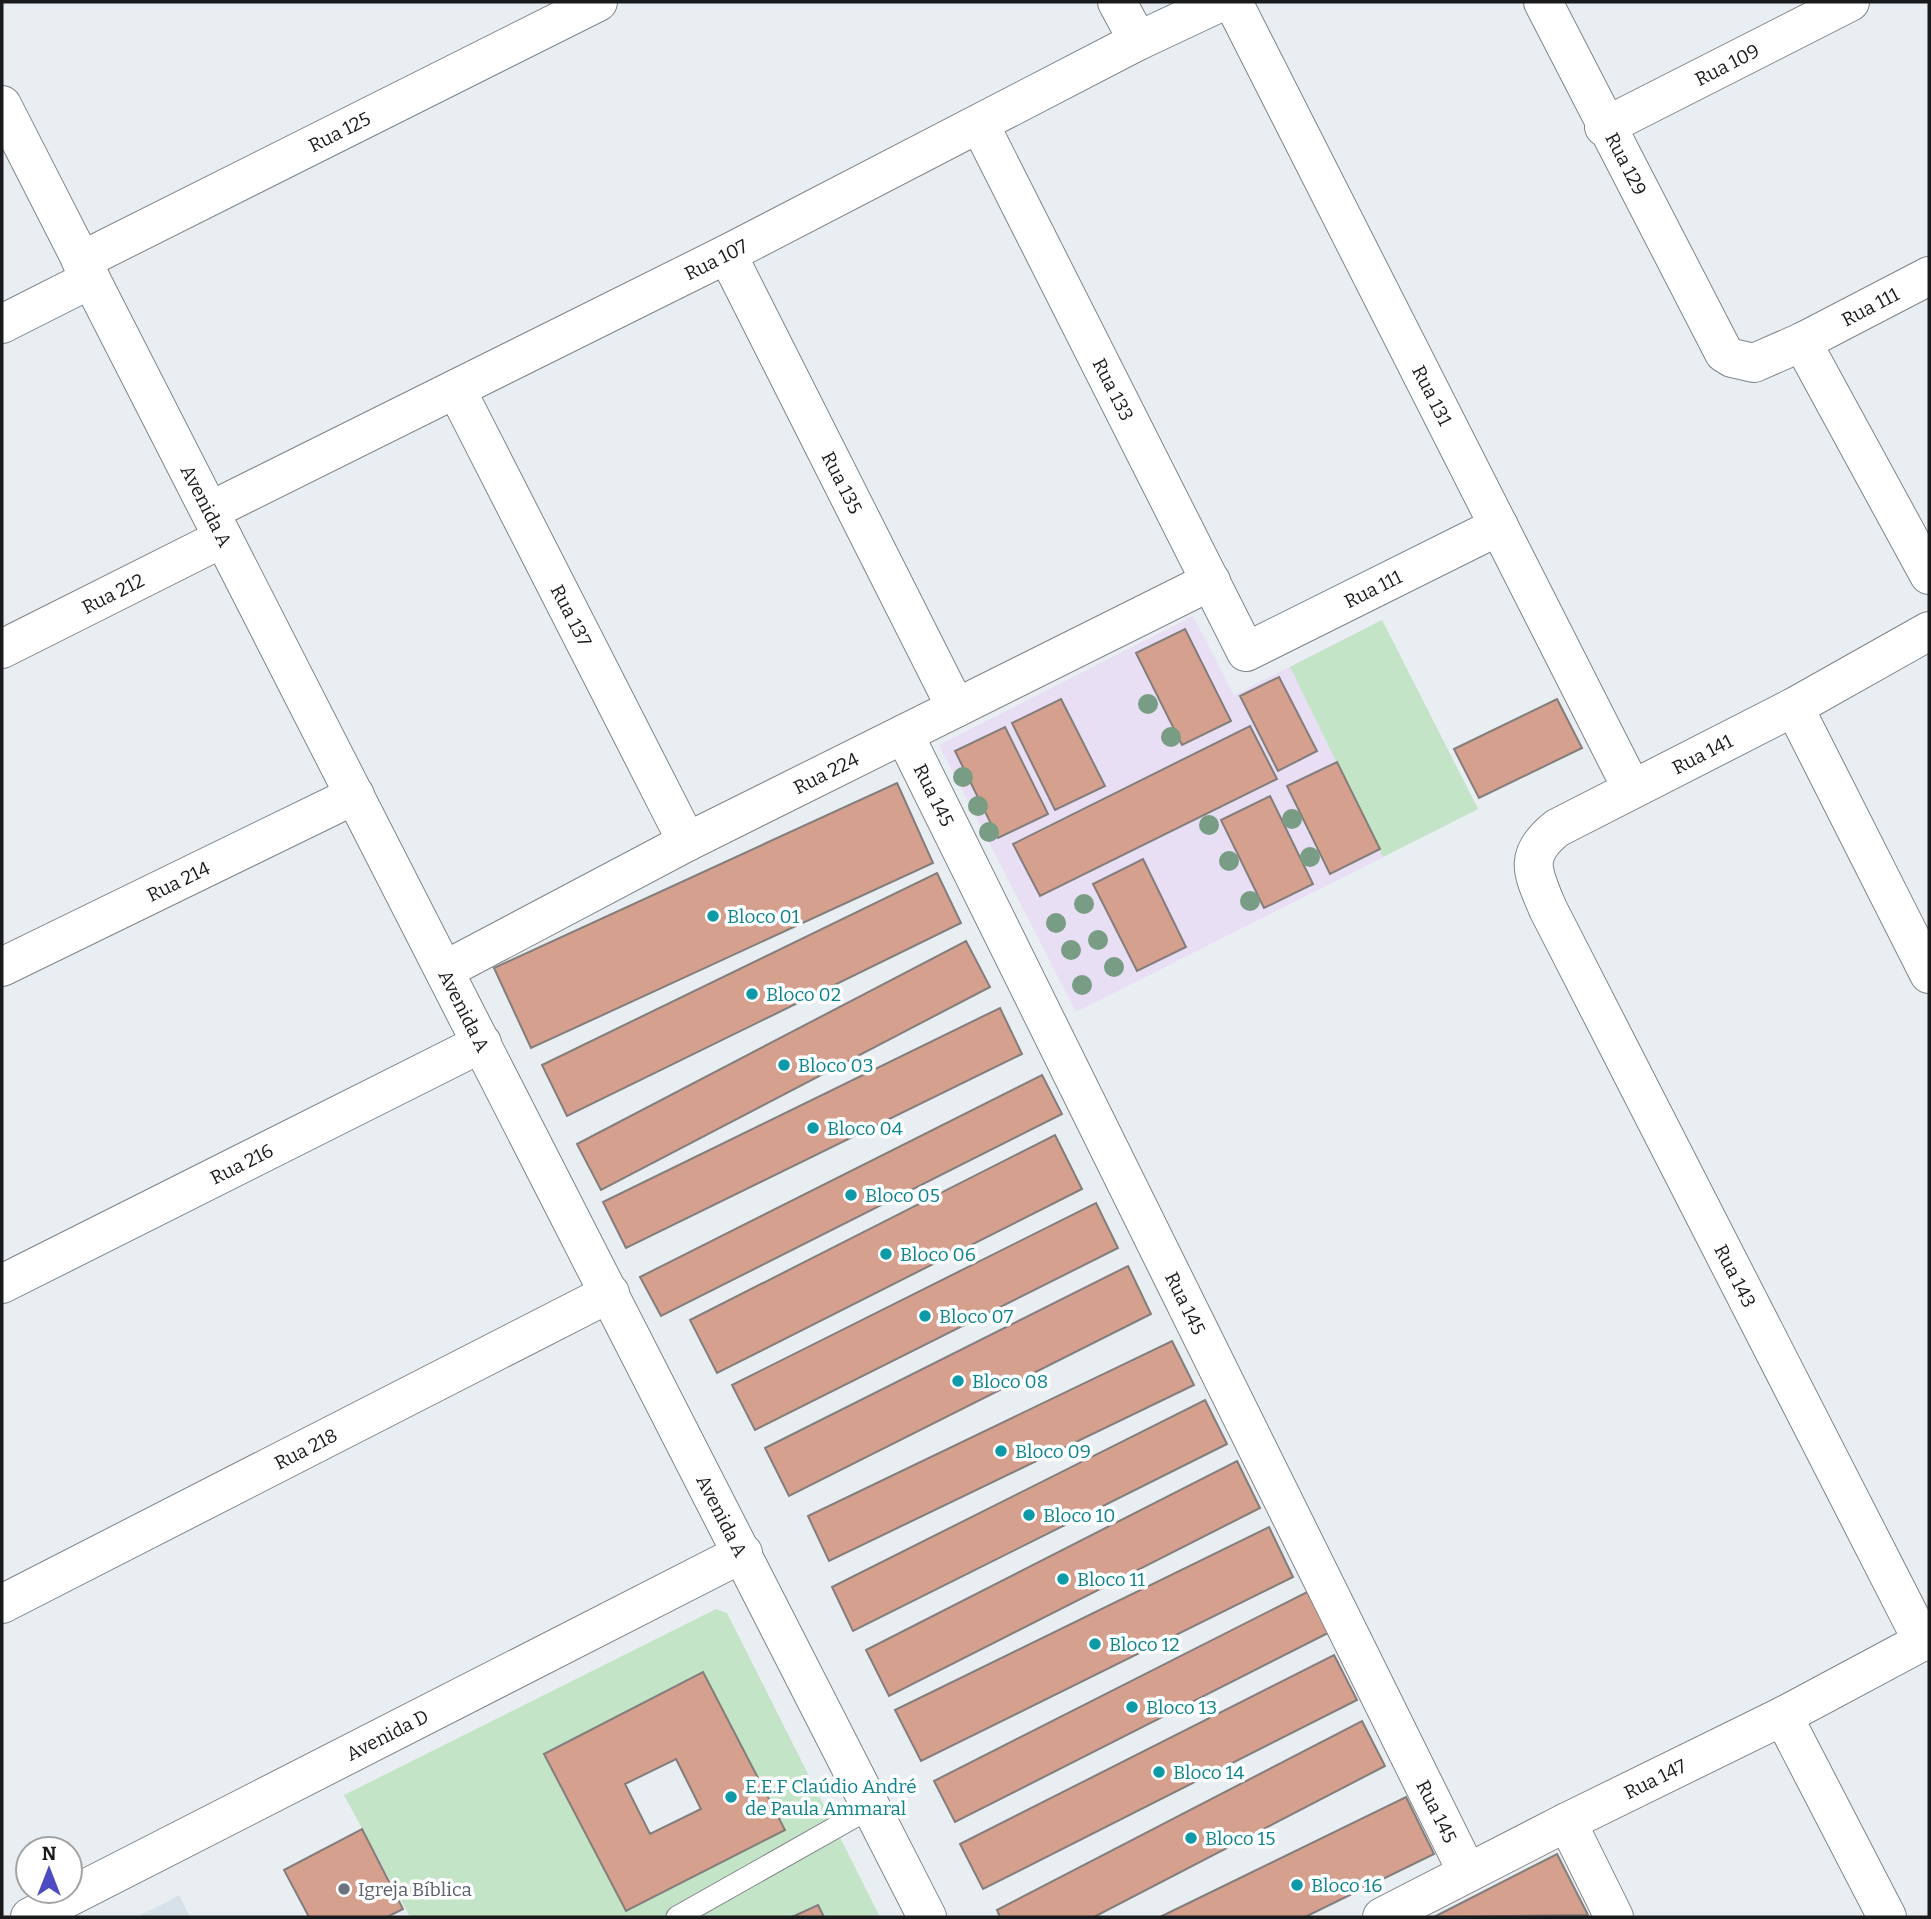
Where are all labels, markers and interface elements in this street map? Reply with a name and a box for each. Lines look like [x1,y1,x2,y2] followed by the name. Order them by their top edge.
[1691,39,1763,90] street label: Rua 109
[305,106,374,157] street label: Rua 125
[1601,129,1652,199] street label: Rua 129
[681,234,752,285] street label: Rua 107
[1838,282,1903,331] street label: Rua 111
[1088,354,1139,424] street label: Rua 133
[1408,361,1457,430] street label: Rua 131
[817,448,868,518] street label: Rua 135
[176,461,237,551] street label: Avenida A
[1340,565,1406,613] street label: Rua 111
[78,568,148,619] street label: Rua 212
[546,581,597,650] street label: Rua 137
[1668,729,1736,779] street label: Rua 141
[790,747,862,799] street label: Rua 224
[909,760,959,830] street label: Rua 145
[143,856,214,906] street label: Rua 214
[727,905,800,928] place label: Bloco 01
[705,908,721,924] marker: Bloco 01
[434,966,495,1056] street label: Avenida A
[766,983,841,1006] place label: Bloco 02
[744,986,760,1002] marker: Bloco 02
[798,1054,874,1077] place label: Bloco 03
[776,1057,792,1073] marker: Bloco 03
[827,1117,903,1140] place label: Bloco 04
[805,1120,821,1136] marker: Bloco 04
[206,1138,277,1189] street label: Rua 216
[865,1184,940,1207] place label: Bloco 05
[843,1187,859,1203] marker: Bloco 05
[1709,1241,1761,1311] street label: Rua 143
[900,1243,976,1266] place label: Bloco 06
[878,1246,894,1262] marker: Bloco 06
[1160,1268,1211,1338] street label: Rua 145
[939,1305,1014,1328] place label: Bloco 07
[917,1308,933,1324] marker: Bloco 07
[972,1370,1048,1393] place label: Bloco 08
[950,1373,966,1389] marker: Bloco 08
[270,1423,341,1474] street label: Rua 218
[1015,1440,1091,1463] place label: Bloco 09
[993,1443,1009,1459] marker: Bloco 09
[692,1471,753,1561] street label: Avenida A
[1043,1504,1115,1527] place label: Bloco 10
[1021,1507,1037,1523] marker: Bloco 10
[1077,1568,1145,1591] place label: Bloco 11
[1055,1571,1071,1587] marker: Bloco 11
[1109,1633,1180,1656] place label: Bloco 12
[1087,1636,1103,1652] marker: Bloco 12
[1146,1696,1217,1719] place label: Bloco 13
[1124,1699,1140,1715] marker: Bloco 13
[342,1704,432,1765] street label: Avenida D
[1620,1754,1690,1804] street label: Rua 147
[1173,1761,1244,1784] place label: Bloco 14
[1151,1764,1167,1780] marker: Bloco 14
[745,1775,917,1820] place label: E.E.F Claúdio André de Paula Ammaral
[1412,1776,1462,1847] street label: Rua 145
[723,1789,739,1805] marker: E.E.F Claúdio André de Paula Ammaral
[1205,1827,1275,1850] place label: Bloco 15
[1183,1830,1199,1846] marker: Bloco 15
[14,1835,84,1905] north arrow
[42,1842,57,1865] text: N
[1311,1874,1382,1897] place label: Bloco 16
[1289,1877,1305,1893] marker: Bloco 16
[358,1878,472,1901] place label: Igreja Bíblica
[336,1881,352,1897] marker: Igreja Bíblica

